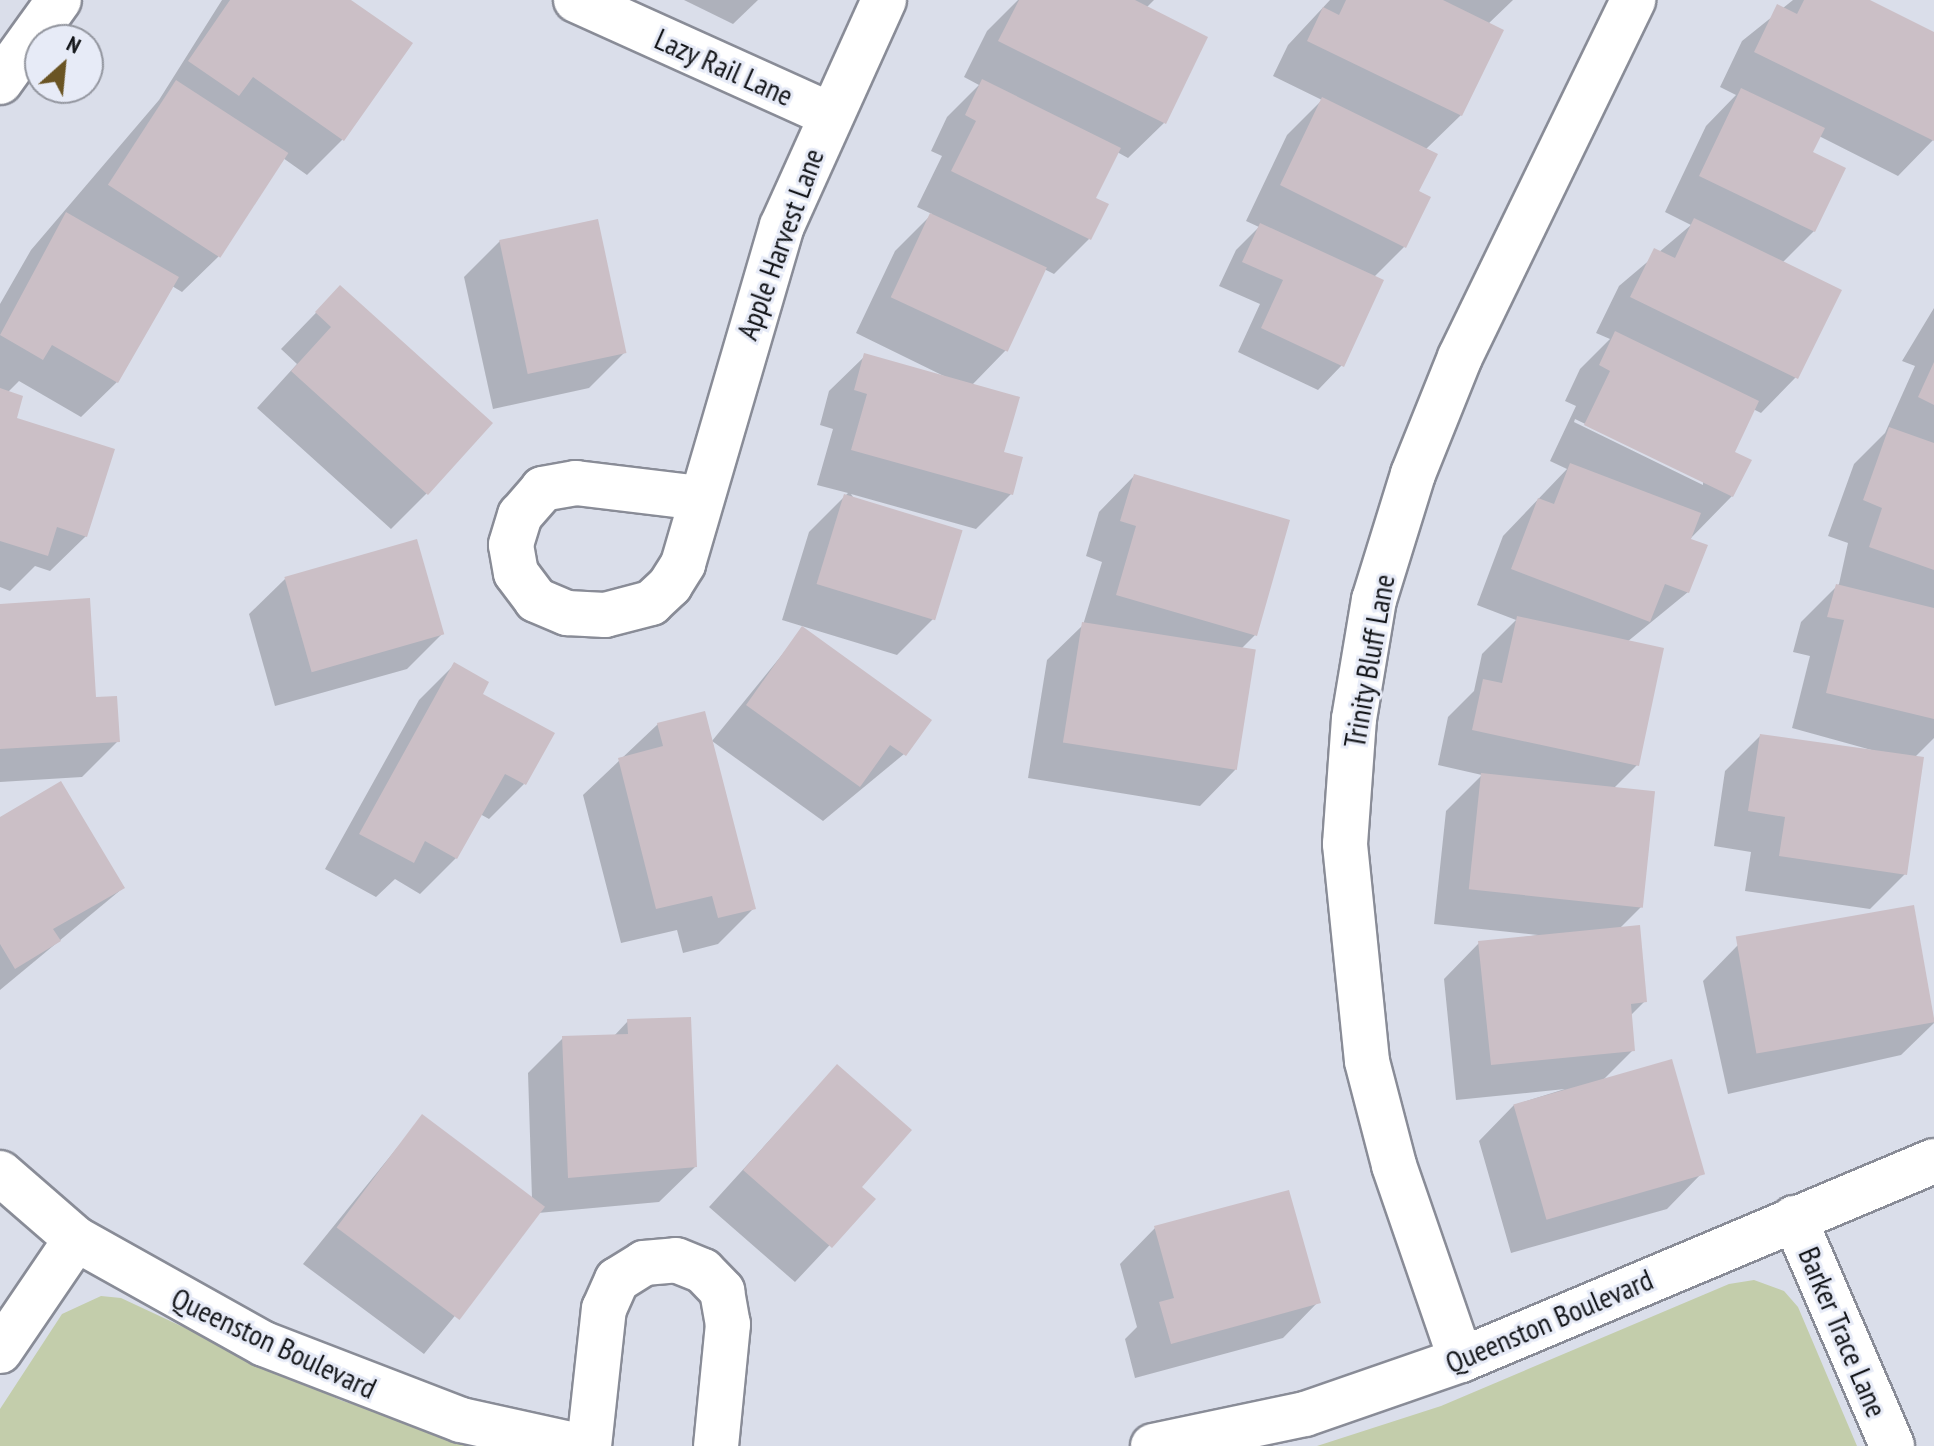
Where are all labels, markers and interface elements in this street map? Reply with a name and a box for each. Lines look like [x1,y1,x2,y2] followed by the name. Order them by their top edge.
[649,20,799,114] street label: Lazy Rail Lane
[24,24,104,104] north arrow
[62,29,86,60] text: N
[729,144,831,344] street label: Apple Harvest Lane
[1336,571,1402,751] street label: Trinity Bluff Lane
[1791,1241,1895,1423] street label: Barker Trace Lane
[1440,1261,1658,1381] street label: Queenston Boulevard
[166,1280,382,1406] street label: Queenston Boulevard

